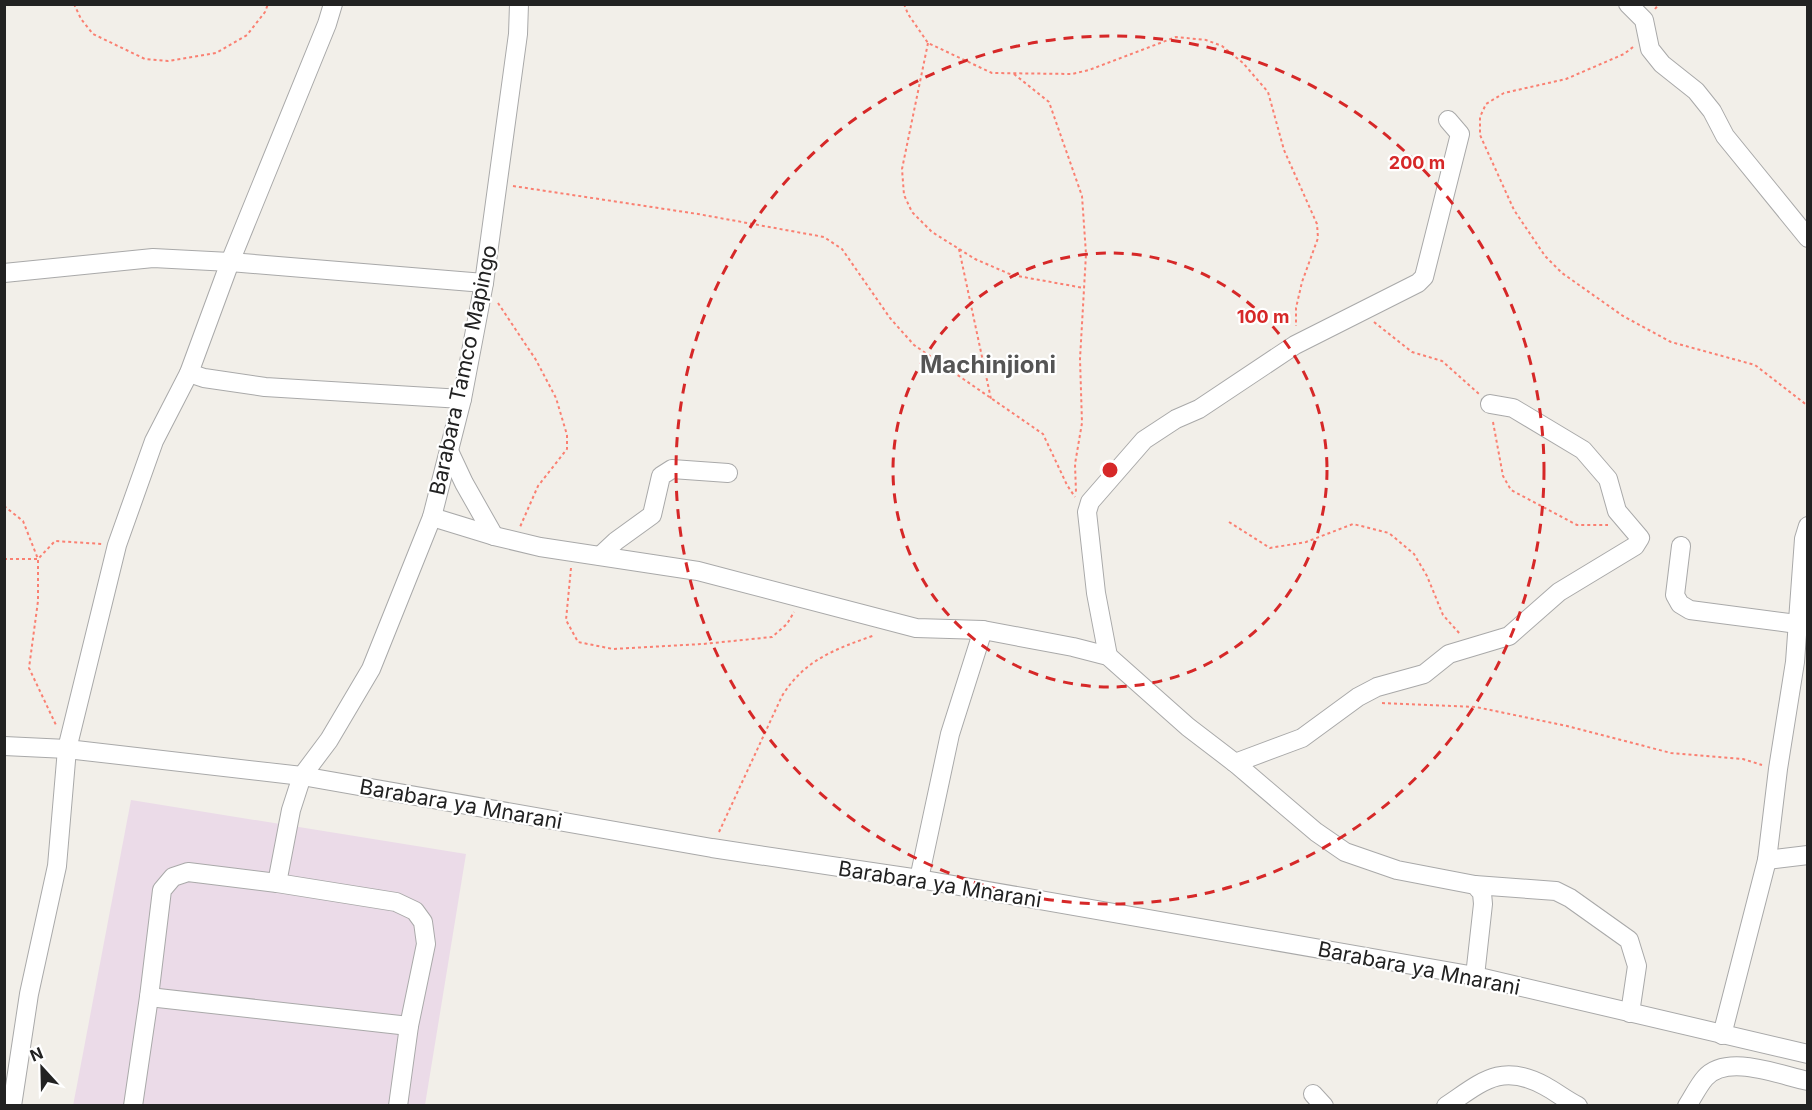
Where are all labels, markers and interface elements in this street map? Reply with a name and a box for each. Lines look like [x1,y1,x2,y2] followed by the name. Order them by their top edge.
[1389,152,1445,173] text: 200 m
[424,243,502,497] street label: Barabara Tamco Mapingo
[1237,306,1289,327] text: 100 m
[920,350,1056,379] district label: Machinjioni
[1100,460,1120,480] centre of rings
[358,774,564,834] street label: Barabara ya Mnarani
[837,856,1043,912] street label: Barabara ya Mnarani
[1316,936,1522,1000] street label: Barabara ya Mnarani
[12,1038,72,1098] north arrow
[27,1043,46,1066] text: N

